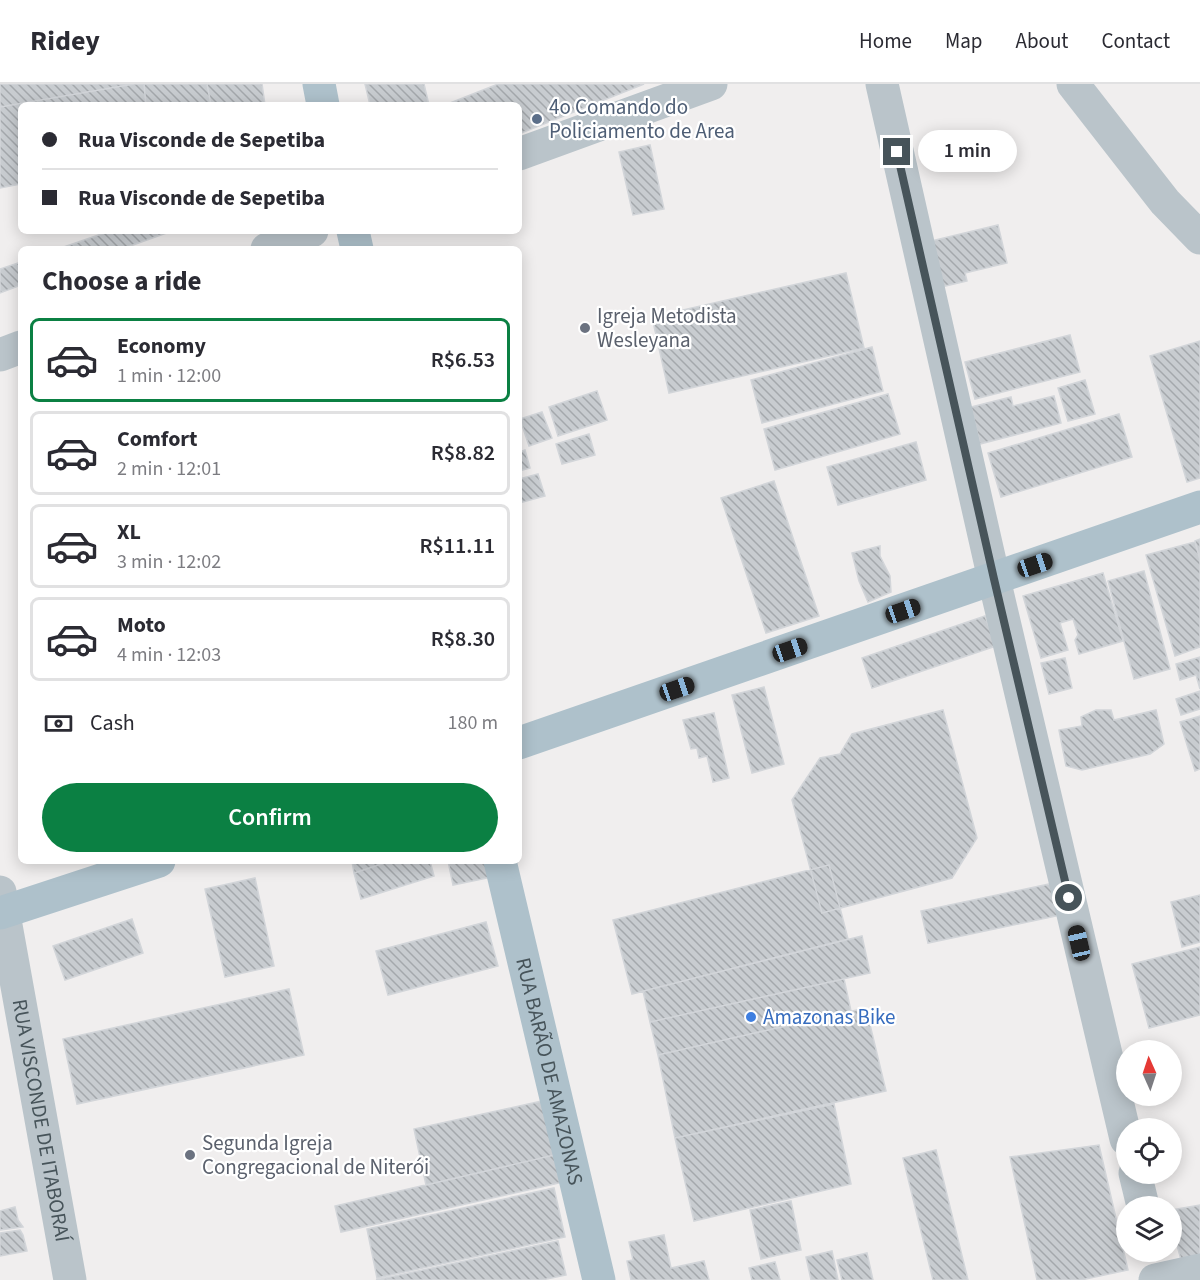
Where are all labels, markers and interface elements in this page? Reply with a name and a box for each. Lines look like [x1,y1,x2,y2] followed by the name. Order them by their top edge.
[30,21,100,61] text: Ridey
[859,26,912,56] text: Home
[945,26,983,56] text: Map
[1016,26,1068,56] text: About
[1101,26,1170,56] text: Contact
[549,92,735,146] place label: 4o Comando do Policiamento de Area
[530,112,544,126] marker: 4o Comando do Policiamento de Area
[78,124,325,156] text: Rua Visconde de Sepetiba
[918,131,1017,173] callout: 1 min
[944,137,991,165] text: 1 min
[883,138,910,165] route end
[78,182,325,214] text: Rua Visconde de Sepetiba
[42,262,202,301] text: Choose a ride
[597,301,737,355] place label: Igreja Metodista Wesleyana
[578,321,592,335] marker: Igreja Metodista Wesleyana
[117,330,206,362] text: Economy
[45,333,99,387] icon: car
[431,344,495,376] text: R$6.53
[117,362,221,390] text: 1 min · 12:00
[117,423,198,455] text: Comfort
[45,426,99,480] icon: car
[431,437,495,469] text: R$8.82
[117,455,221,483] text: 2 min · 12:01
[117,516,141,548] text: XL
[45,519,99,573] icon: car
[419,530,495,562] text: R$11.11
[117,548,221,576] text: 3 min · 12:02
[1015,551,1055,579] car
[883,597,923,625] car
[117,609,166,641] text: Moto
[45,612,99,666] icon: car
[431,623,495,655] text: R$8.30
[770,636,810,664] car
[117,641,221,669] text: 4 min · 12:03
[657,675,697,703] car
[42,707,75,740] icon: cash
[90,707,135,739] text: Cash
[448,709,498,737] text: 180 m
[42,783,498,852] button: Confirm
[1055,884,1082,911] route start
[1066,923,1092,963] car
[508,954,591,1188] street label: RUA BARÃO DE AMAZONAS
[5,997,78,1246] street label: RUA VISCONDE DE ITABORAÍ
[763,1002,896,1032] place label: Amazonas Bike
[744,1010,758,1024] marker: Amazonas Bike
[1116,1040,1182,1106] north arrow
[1116,1040,1182,1262] map controls
[1116,1118,1182,1184] button: locate
[202,1128,429,1182] place label: Segunda Igreja Congregacional de Niterói
[183,1148,197,1162] marker: Segunda Igreja Congregacional de Niterói
[1116,1196,1182,1262] button: layers

